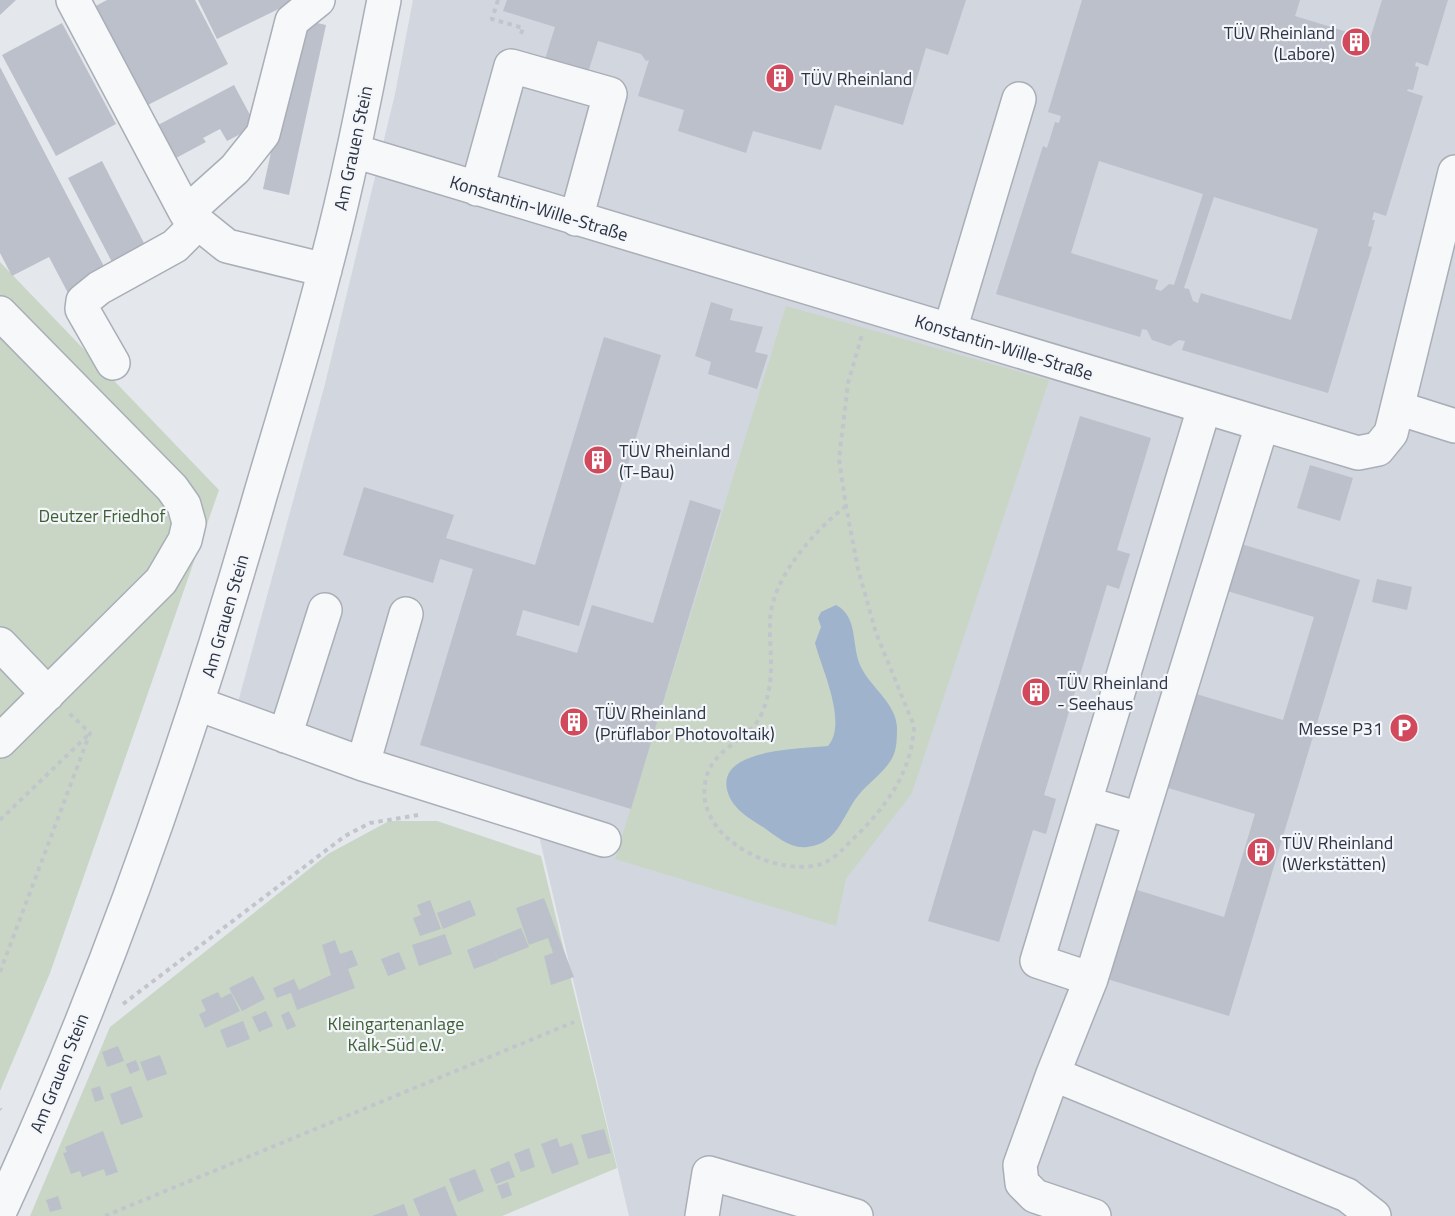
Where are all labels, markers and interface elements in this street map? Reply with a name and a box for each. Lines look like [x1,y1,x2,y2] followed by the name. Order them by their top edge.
[1224,19,1335,67] place label: TÜV Rheinland (Labore)
[1340,26,1372,58] building icon: TÜV Rheinland (Labore)
[764,62,796,94] building icon: TÜV Rheinland
[801,65,912,92] place label: TÜV Rheinland
[327,83,379,213] street label: Am Grauen Stein
[446,168,632,248] street label: Konstantin-Wille-Straße
[911,307,1097,387] street label: Konstantin-Wille-Straße
[619,437,730,485] place label: TÜV Rheinland (T-Bau)
[582,444,614,476] building icon: TÜV Rheinland (T-Bau)
[39,502,166,529] park label: Deutzer Friedhof
[195,551,255,681] street label: Am Grauen Stein
[1057,669,1168,717] place label: TÜV Rheinland - Seehaus
[1020,676,1052,708] building icon: TÜV Rheinland - Seehaus
[595,699,775,747] place label: TÜV Rheinland (Prüflabor Photovoltaik)
[558,706,590,738] building icon: TÜV Rheinland (Prüflabor Photovoltaik)
[1388,712,1420,744] parking icon: Messe P31
[1298,715,1383,742] place label: Messe P31
[1282,829,1393,877] place label: TÜV Rheinland (Werkstätten)
[1245,836,1277,868] building icon: TÜV Rheinland (Werkstätten)
[23,1009,95,1137] street label: Am Grauen Stein
[328,1010,464,1058] park label: Kleingartenanlage Kalk-Süd e.V.

